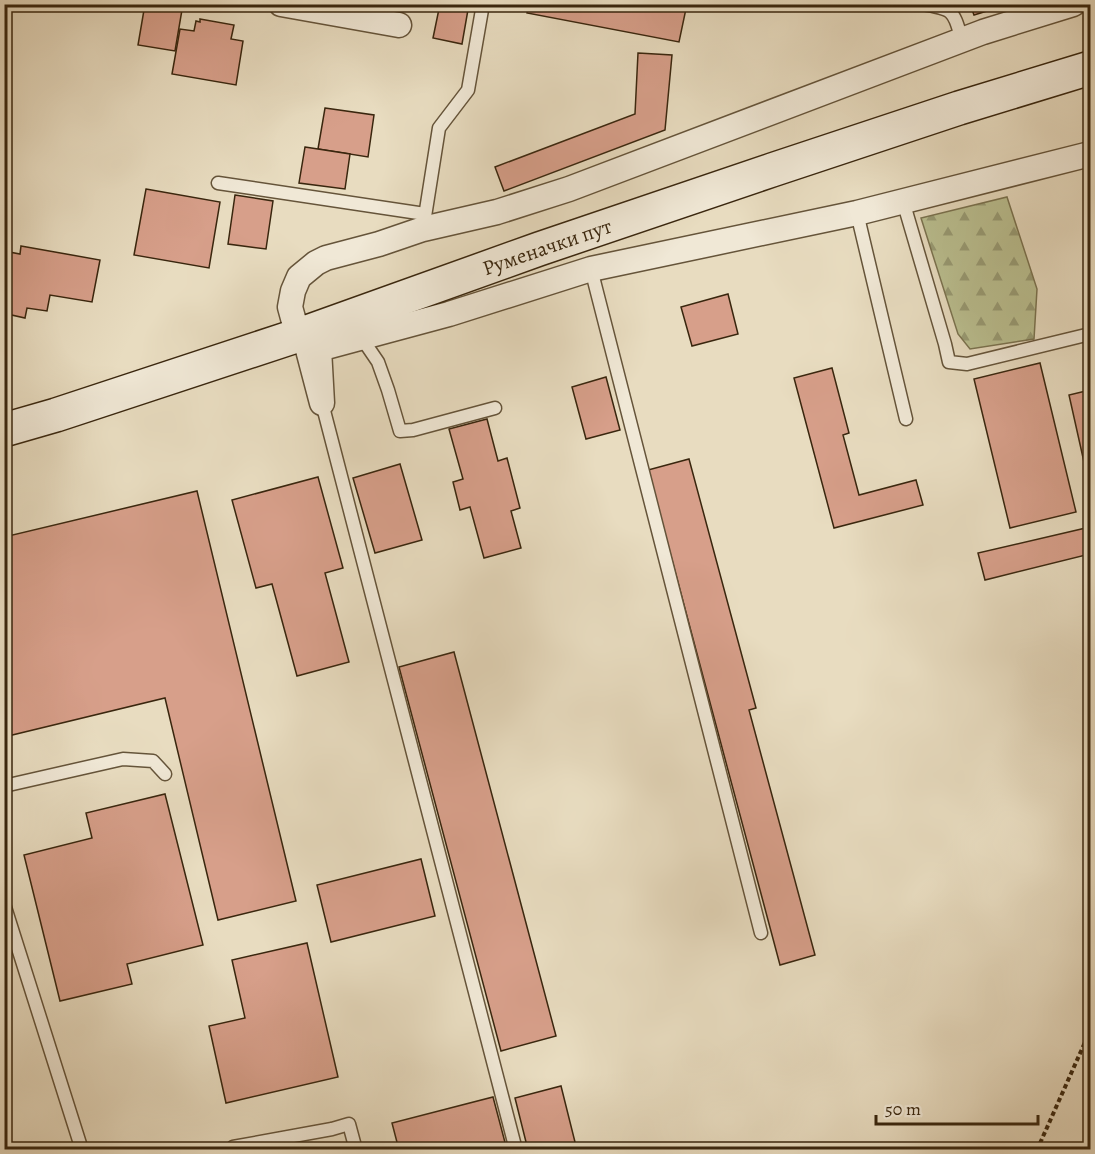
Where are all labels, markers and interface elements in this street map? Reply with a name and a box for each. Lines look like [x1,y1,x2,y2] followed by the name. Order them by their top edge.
[479,212,615,282] street label: Руменачки пут
[876,1088,1038,1126] scale bar
[885,1097,921,1121] text: 50 m

